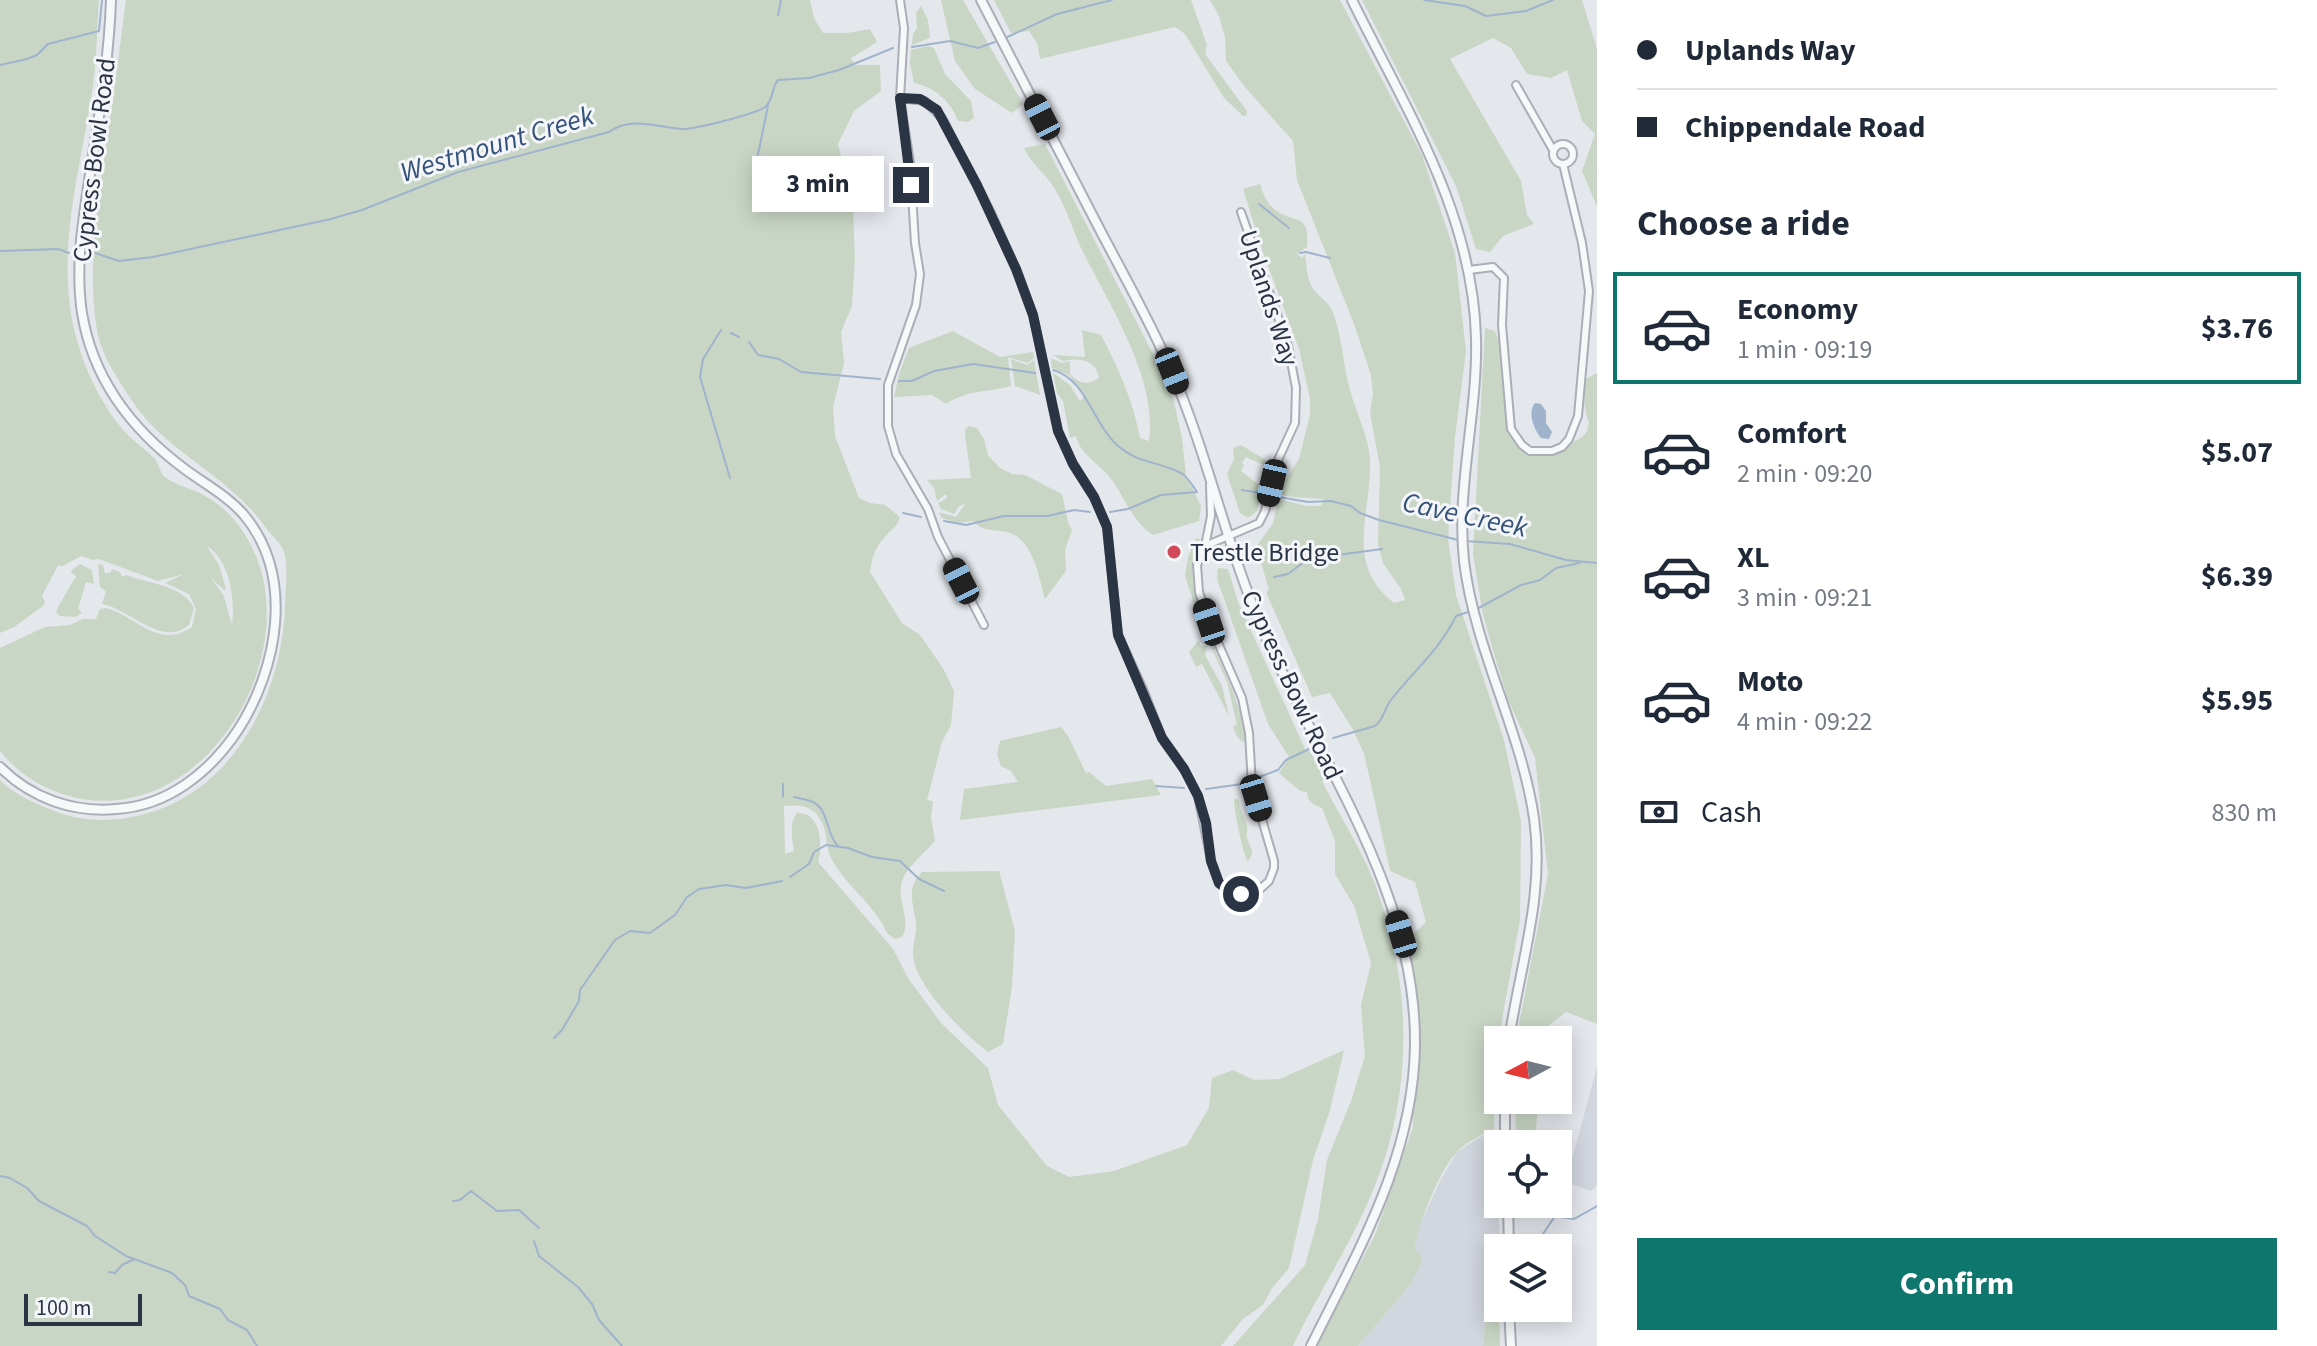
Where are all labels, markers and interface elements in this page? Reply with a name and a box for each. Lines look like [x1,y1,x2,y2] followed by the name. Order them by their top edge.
[1685,29,1856,72] text: Uplands Way
[63,56,125,264] street label: Cypress Bowl Road
[1020,90,1064,144] car
[395,95,599,192] water label: Westmount Creek
[1685,106,1925,149] text: Chippendale Road
[751,157,883,213] callout: 3 min
[786,165,850,202] text: 3 min
[893,167,929,203] route end
[1637,198,1850,249] text: Choose a ride
[1230,225,1308,371] street label: Uplands Way
[1737,288,1858,331] text: Economy
[1641,292,1713,364] icon: car
[2201,307,2273,350] text: $3.76
[1737,331,1872,368] text: 1 min · 09:19
[1152,344,1192,398] car
[1737,412,1847,455] text: Comfort
[1641,416,1713,488] icon: car
[2201,431,2273,474] text: $5.07
[1737,455,1872,492] text: 2 min · 09:20
[1255,457,1289,509] car
[1399,482,1532,548] water label: Cave Creek
[1190,534,1339,571] place label: Trestle Bridge
[1737,536,1770,579] text: XL
[1641,540,1713,612] icon: car
[1165,543,1183,561] marker: Trestle Bridge
[939,554,983,608] car
[2201,555,2273,598] text: $6.39
[1737,579,1872,616] text: 3 min · 09:21
[1232,584,1352,786] street label: Cypress Bowl Road
[1190,595,1228,649] car
[1737,660,1803,703] text: Moto
[1641,664,1713,736] icon: car
[2201,679,2273,722] text: $5.95
[1737,703,1872,740] text: 4 min · 09:22
[1238,772,1274,824] car
[1637,790,1681,834] icon: cash
[1701,791,1762,834] text: Cash
[2211,794,2277,831] text: 830 m
[1223,876,1259,912] route start
[1383,908,1419,960] car
[1484,1026,1572,1114] north arrow
[1484,1026,1572,1322] map controls
[1484,1130,1572,1218] button: locate
[1484,1234,1572,1322] button: layers
[1637,1238,2277,1330] button: Confirm
[24,1290,142,1326] scale bar
[36,1292,91,1324] text: 100 m

